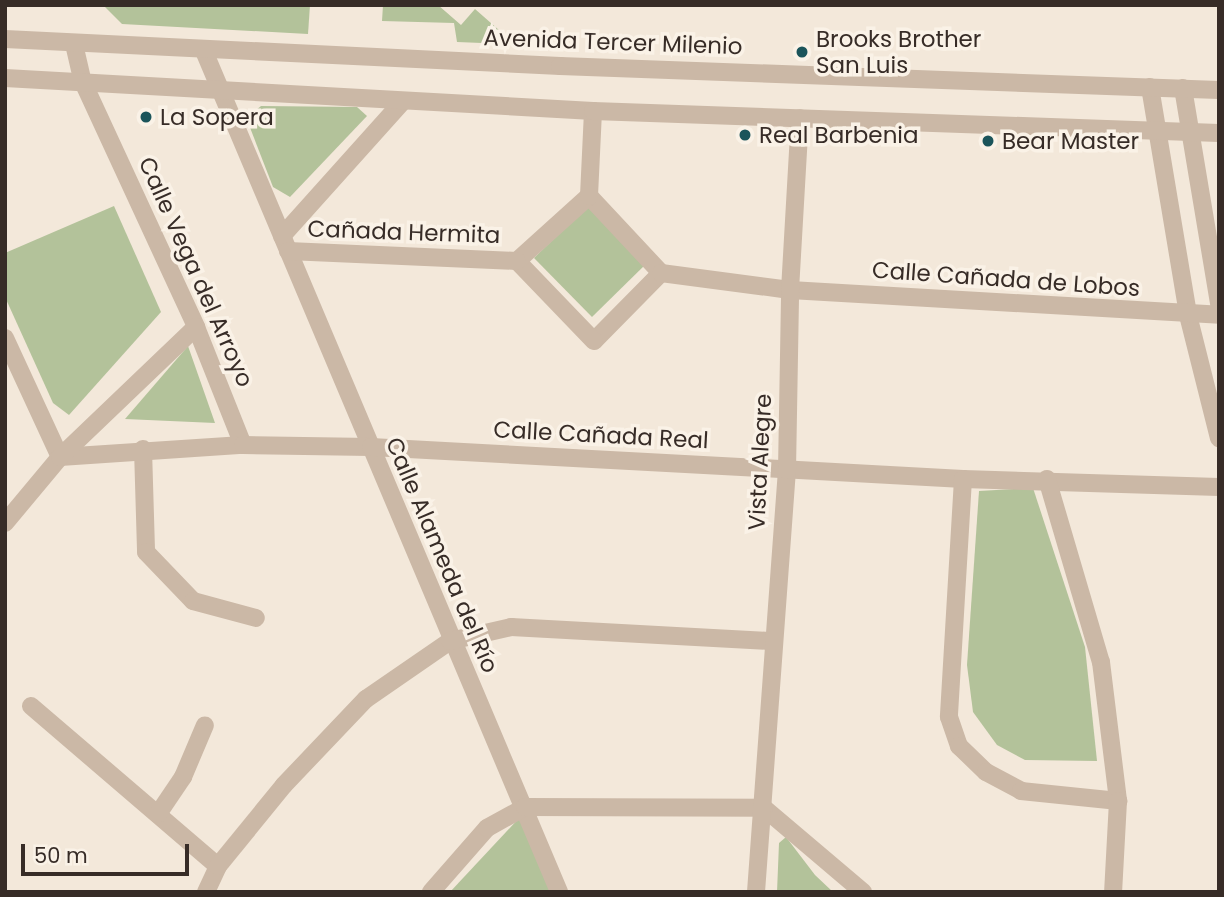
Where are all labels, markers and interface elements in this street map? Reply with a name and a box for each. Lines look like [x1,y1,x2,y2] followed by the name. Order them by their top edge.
[483,24,743,60] street label: Avenida Tercer Milenio
[816,25,981,79] place label: Brooks Brother San Luis
[794,44,810,60] marker: Brooks Brother San Luis
[160,103,274,131] place label: La Sopera
[138,109,154,125] marker: La Sopera
[759,121,919,149] place label: Real Barbenia
[737,127,753,143] marker: Real Barbenia
[1002,127,1139,155] place label: Bear Master
[980,133,996,149] marker: Bear Master
[133,153,259,391] street label: Calle Vega del Arroyo
[307,215,501,249] street label: Cañada Hermita
[871,256,1141,302] street label: Calle Cañada de Lobos
[743,393,777,531] street label: Vista Alegre
[493,416,709,454] street label: Calle Cañada Real
[380,433,504,677] street label: Calle Alameda del Río
[24,830,192,874] scale bar
[34,841,88,870] text: 50 m

